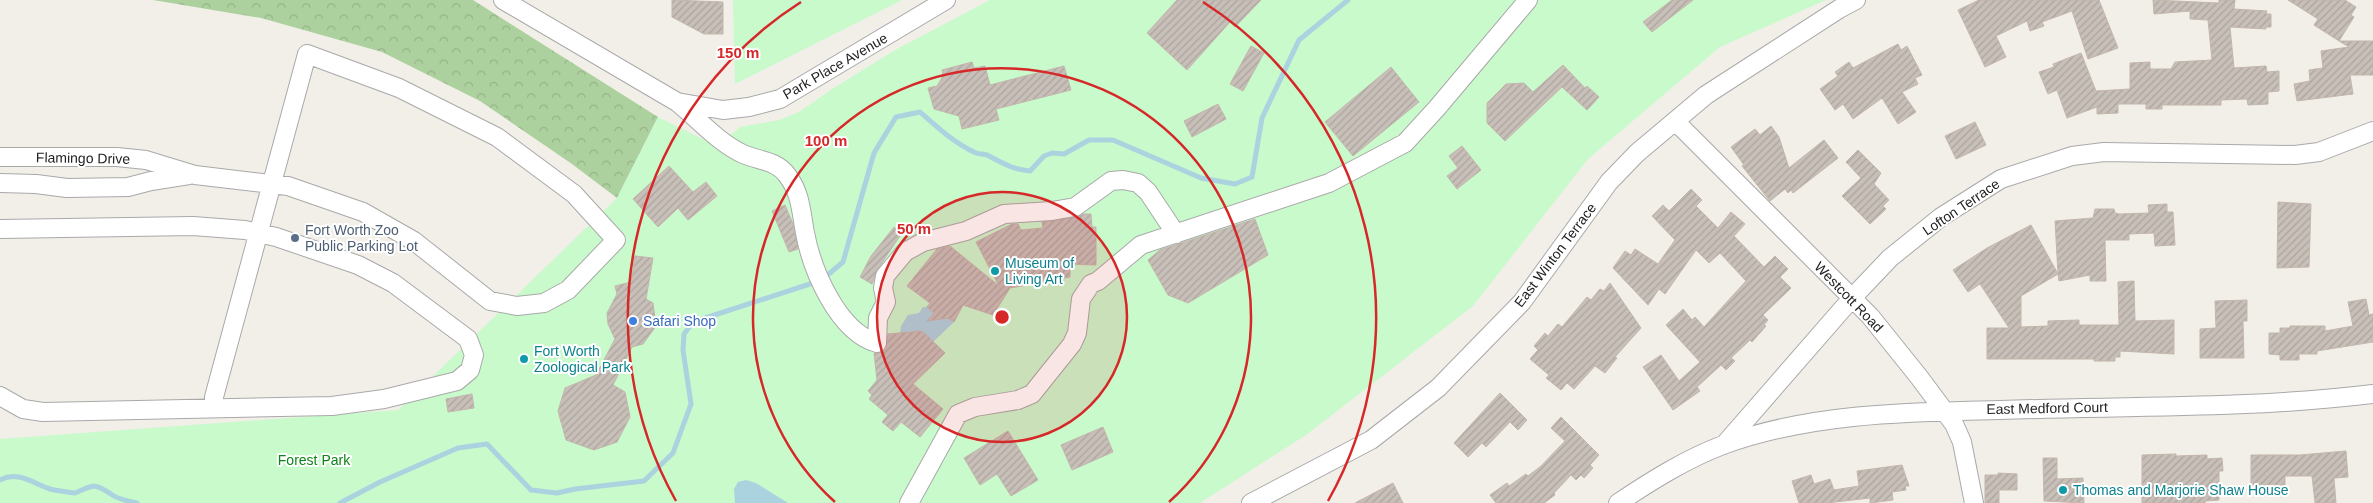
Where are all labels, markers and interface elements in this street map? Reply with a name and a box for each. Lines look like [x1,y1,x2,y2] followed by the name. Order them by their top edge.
[780,29,890,102] street label: Park Place Avenue
[717,44,759,61] text: 150 m
[805,132,847,149] text: 100 m
[36,149,130,167] street label: Flamingo Drive
[1920,175,2003,239] street label: Lofton Terrace
[1511,200,1599,310] street label: East Winton Terrace
[897,220,931,237] text: 50 m
[305,222,418,254] place label: Fort Worth Zoo Public Parking Lot
[289,232,301,244] marker: Fort Worth Zoo Public Parking Lot
[1005,255,1074,287] place label: Museum of Living Art
[1811,259,1887,335] street label: Westcott Road
[989,265,1001,277] marker: Museum of Living Art
[993,308,1011,326] centre of rings
[643,313,716,329] place label: Safari Shop
[627,315,639,327] marker: Safari Shop
[534,343,631,375] place label: Fort Worth Zoological Park
[518,353,530,365] marker: Fort Worth Zoological Park
[1986,399,2108,417] street label: East Medford Court
[278,452,351,468] park label: Forest Park
[2073,482,2289,498] place label: Thomas and Marjorie Shaw House
[2057,484,2069,496] marker: Thomas and Marjorie Shaw House

